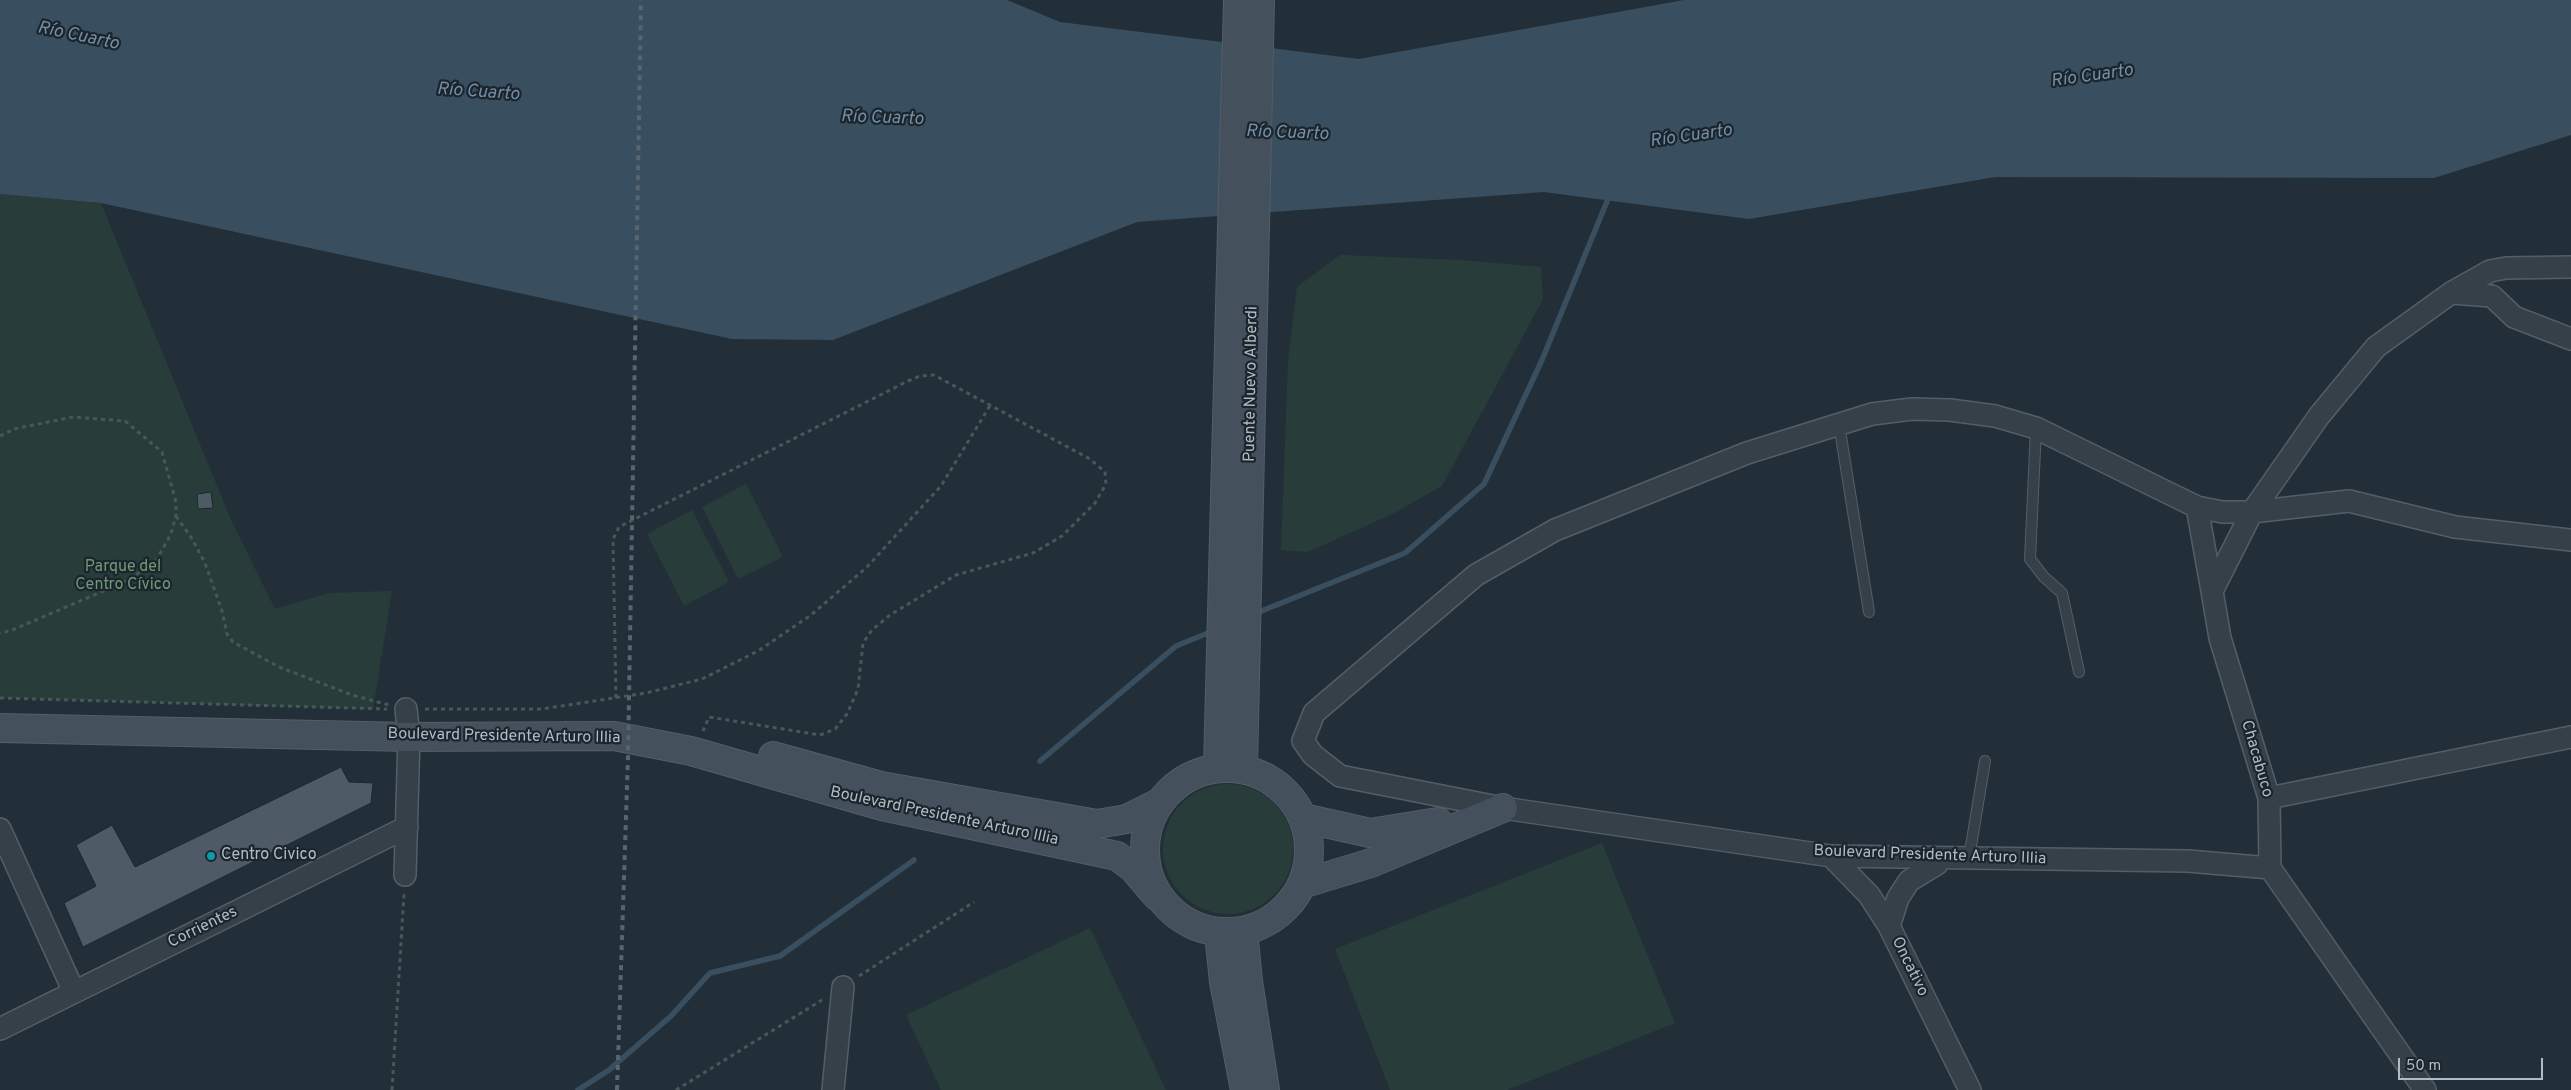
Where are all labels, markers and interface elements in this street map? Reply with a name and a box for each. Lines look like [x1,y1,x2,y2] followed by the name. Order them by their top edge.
[35,18,121,56] water label: Río Cuarto
[2050,61,2134,93] water label: Río Cuarto
[436,79,520,107] water label: Río Cuarto
[840,107,924,131] water label: Río Cuarto
[1649,121,1733,153] water label: Río Cuarto
[1245,122,1329,146] water label: Río Cuarto
[1241,306,1263,462] street label: Puente Nuevo Alberdi
[75,558,171,596] park label: Parque del Centro Cívico
[2236,718,2276,800] street label: Chacabuco
[387,725,621,749] street label: Boulevard Presidente Arturo Illia
[828,783,1060,851] street label: Boulevard Presidente Arturo Illia
[1813,842,2047,870] street label: Boulevard Presidente Arturo Illia
[221,846,317,866] place label: Centro Civico
[205,850,217,862] marker: Centro Civico
[165,903,241,953] street label: Corrientes
[1886,934,1932,1000] street label: Oncativo
[2401,1048,2546,1080] scale bar
[2406,1057,2441,1076] text: 50 m

